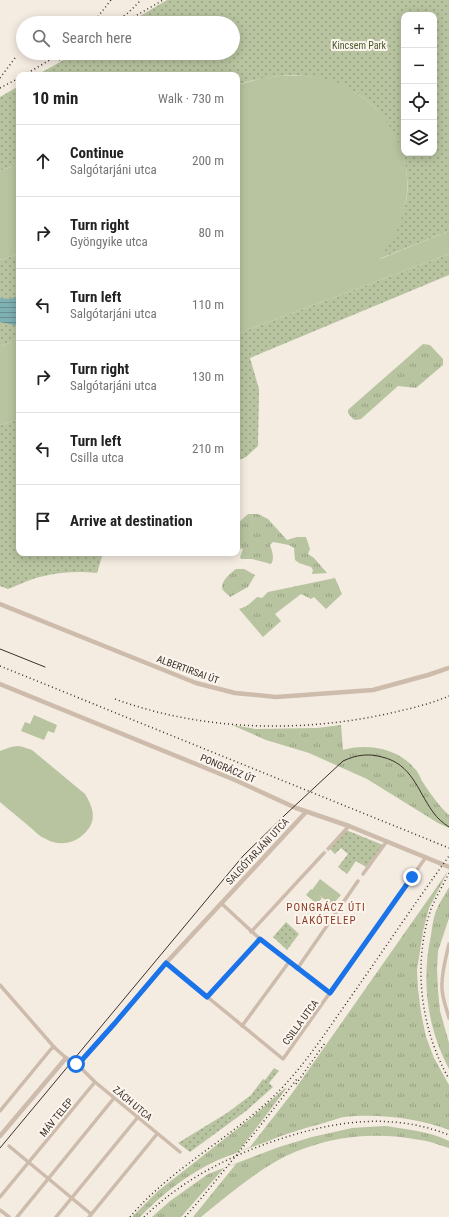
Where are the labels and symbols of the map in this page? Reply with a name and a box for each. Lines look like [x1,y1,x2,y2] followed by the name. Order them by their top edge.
[332,40,387,51] park label: Kincsem Park
[155,652,221,686] street label: ALBERTIRSAI ÚT
[199,751,257,785] street label: PONGRÁCZ ÚT
[223,815,291,887] street label: SALGÓTARJÁNI UTCA
[403,868,421,886] route end
[286,901,366,927] district label: PONGRÁCZ ÚTI LAKÓTELEP
[280,997,321,1047] street label: CSILLA UTCA
[67,1055,85,1073] route start
[111,1083,155,1123] street label: ZÁCH UTCA
[37,1095,75,1139] street label: MÁV TELEP

